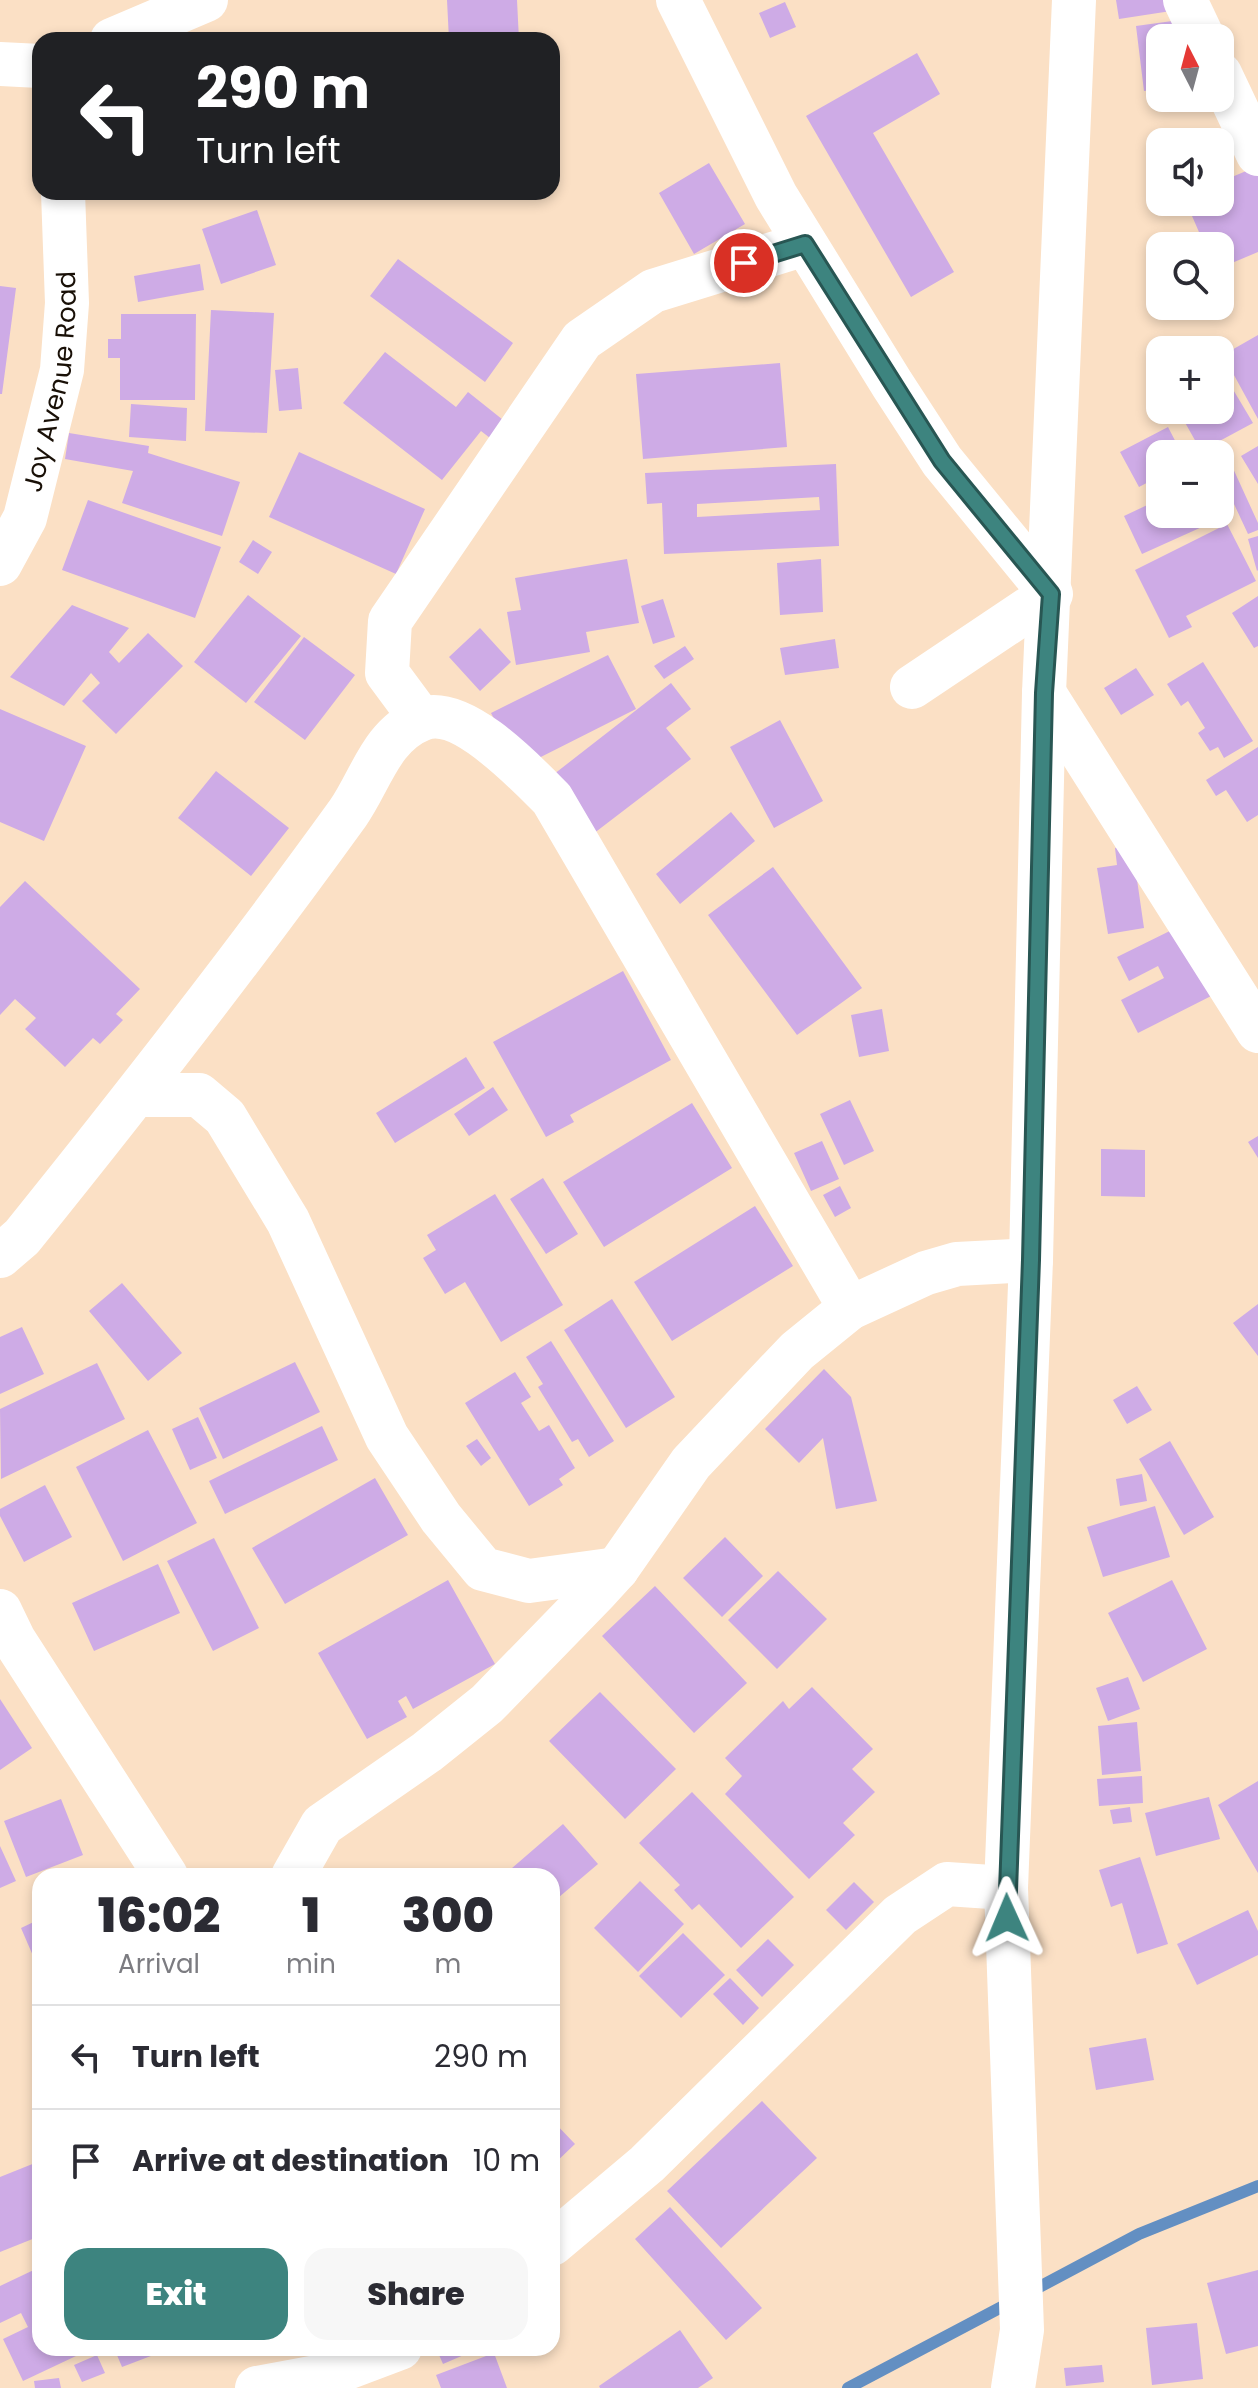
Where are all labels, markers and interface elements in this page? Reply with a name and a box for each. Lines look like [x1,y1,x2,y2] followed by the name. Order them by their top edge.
[1146,24,1234,112] north arrow
[1146,24,1234,528] map controls
[196,49,370,128] text: 290 m
[64,64,168,168] icon: left
[196,125,341,176] text: Turn left
[1146,128,1234,216] button: sound
[710,229,778,297] pin
[1146,232,1234,320] button: search
[722,241,766,285] icon: arrive
[14,270,85,496] street label: Joy Avenue Road
[1146,336,1234,424] button: +
[1146,440,1234,528] button: −
[965,1876,1049,1960] position arrow
[98,1882,220,1949] text: 16:02
[302,1882,320,1949] text: 1
[402,1882,494,1949] text: 300
[118,1946,200,1982] text: Arrival
[286,1946,336,1982] text: min
[435,1946,461,1982] text: m
[64,2035,108,2079] icon: left
[132,2035,260,2078] text: Turn left
[434,2035,528,2078] text: 290 m
[64,2139,108,2183] icon: arrive
[132,2139,449,2182] text: Arrive at destination
[473,2139,540,2182] text: 10 m
[64,2248,288,2340] button: Exit
[304,2248,528,2340] button: Share

